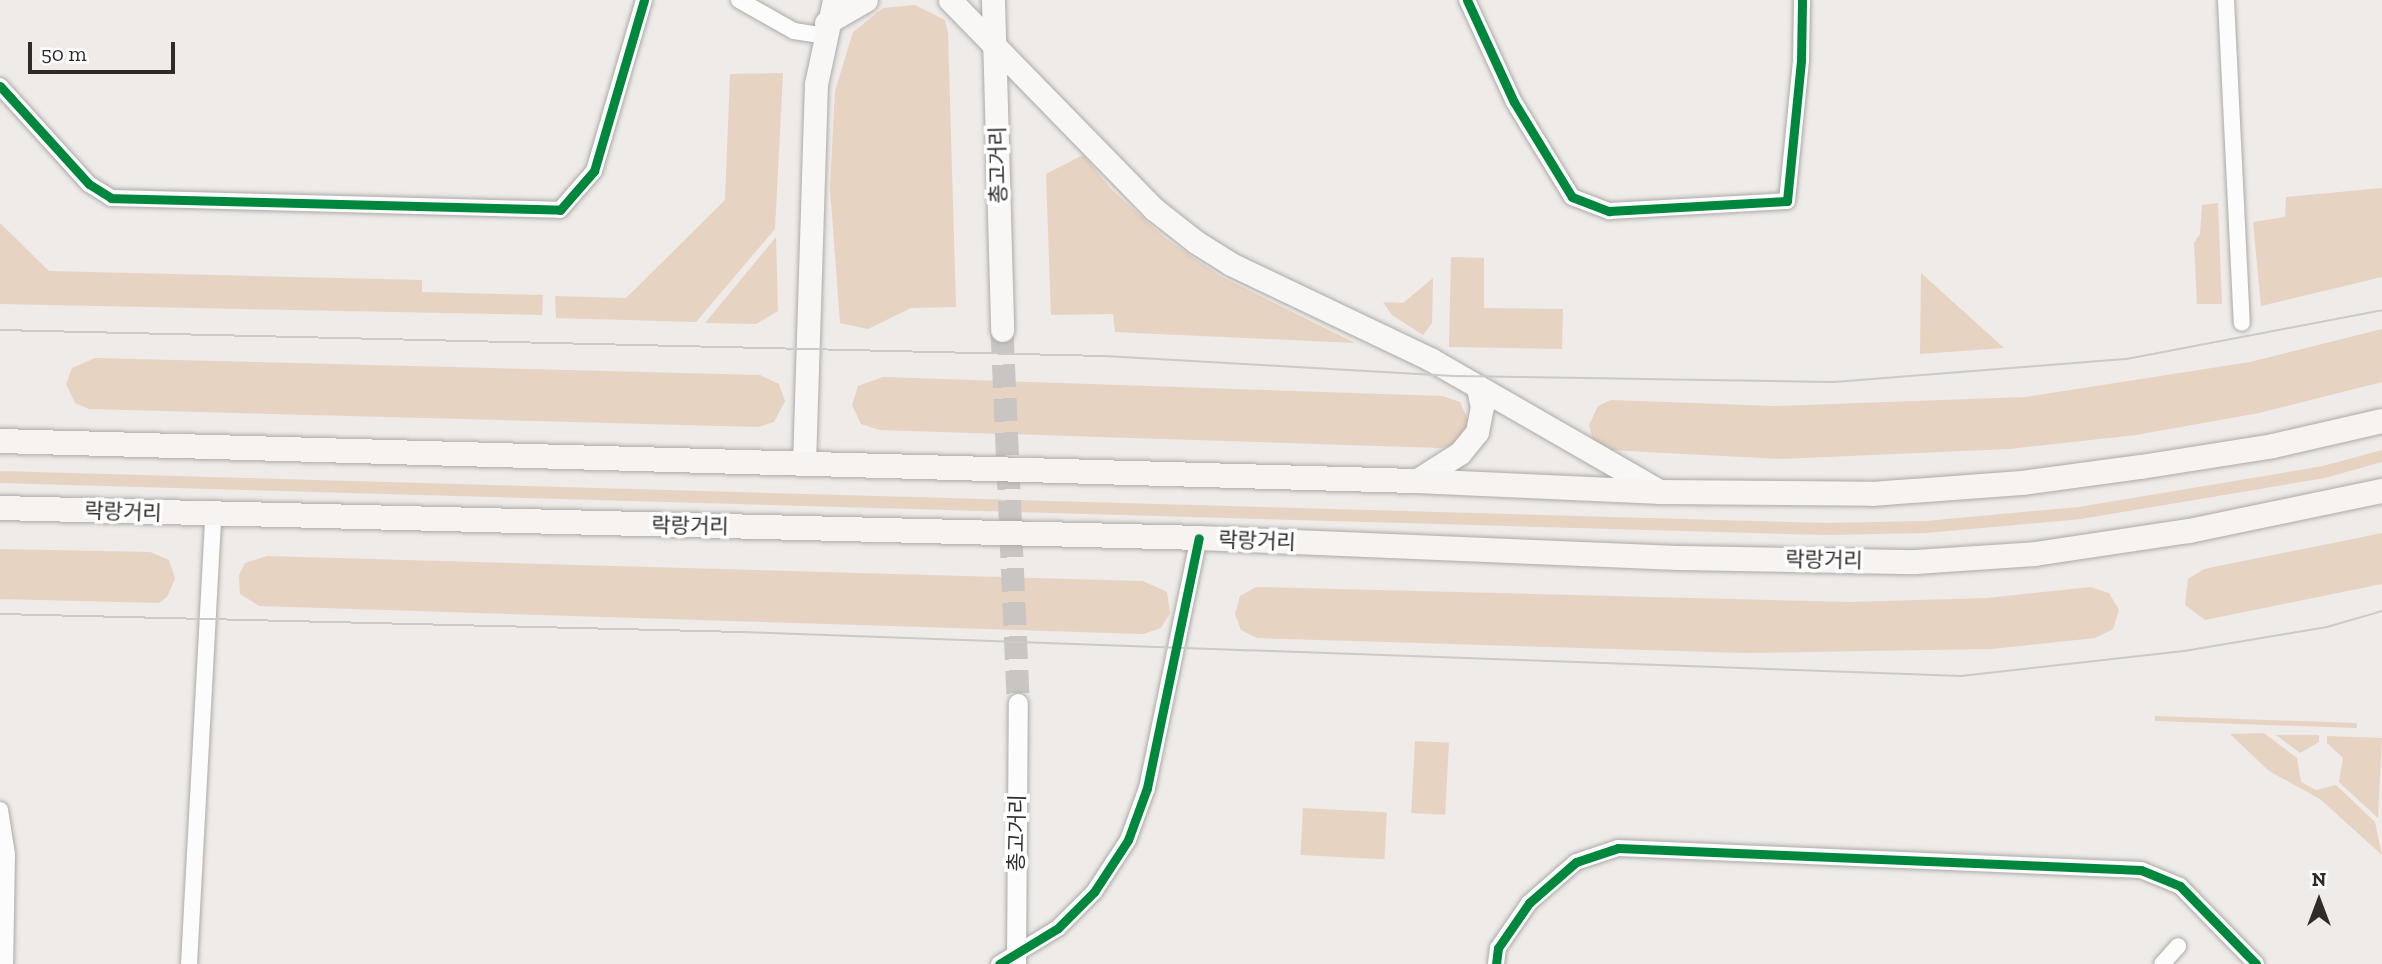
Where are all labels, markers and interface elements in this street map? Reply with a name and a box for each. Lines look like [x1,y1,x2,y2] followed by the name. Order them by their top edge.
[32,28,178,72] scale bar
[41,41,87,66] text: 50 m
[985,126,1011,204] street label: 총고거리
[84,498,162,526] street label: 락랑거리
[651,513,729,539] street label: 락랑거리
[1218,527,1296,555] street label: 락랑거리
[1785,547,1863,573] street label: 락랑거리
[1004,794,1030,872] street label: 총고거리
[2284,866,2354,936] north arrow
[2312,868,2326,891] text: N

